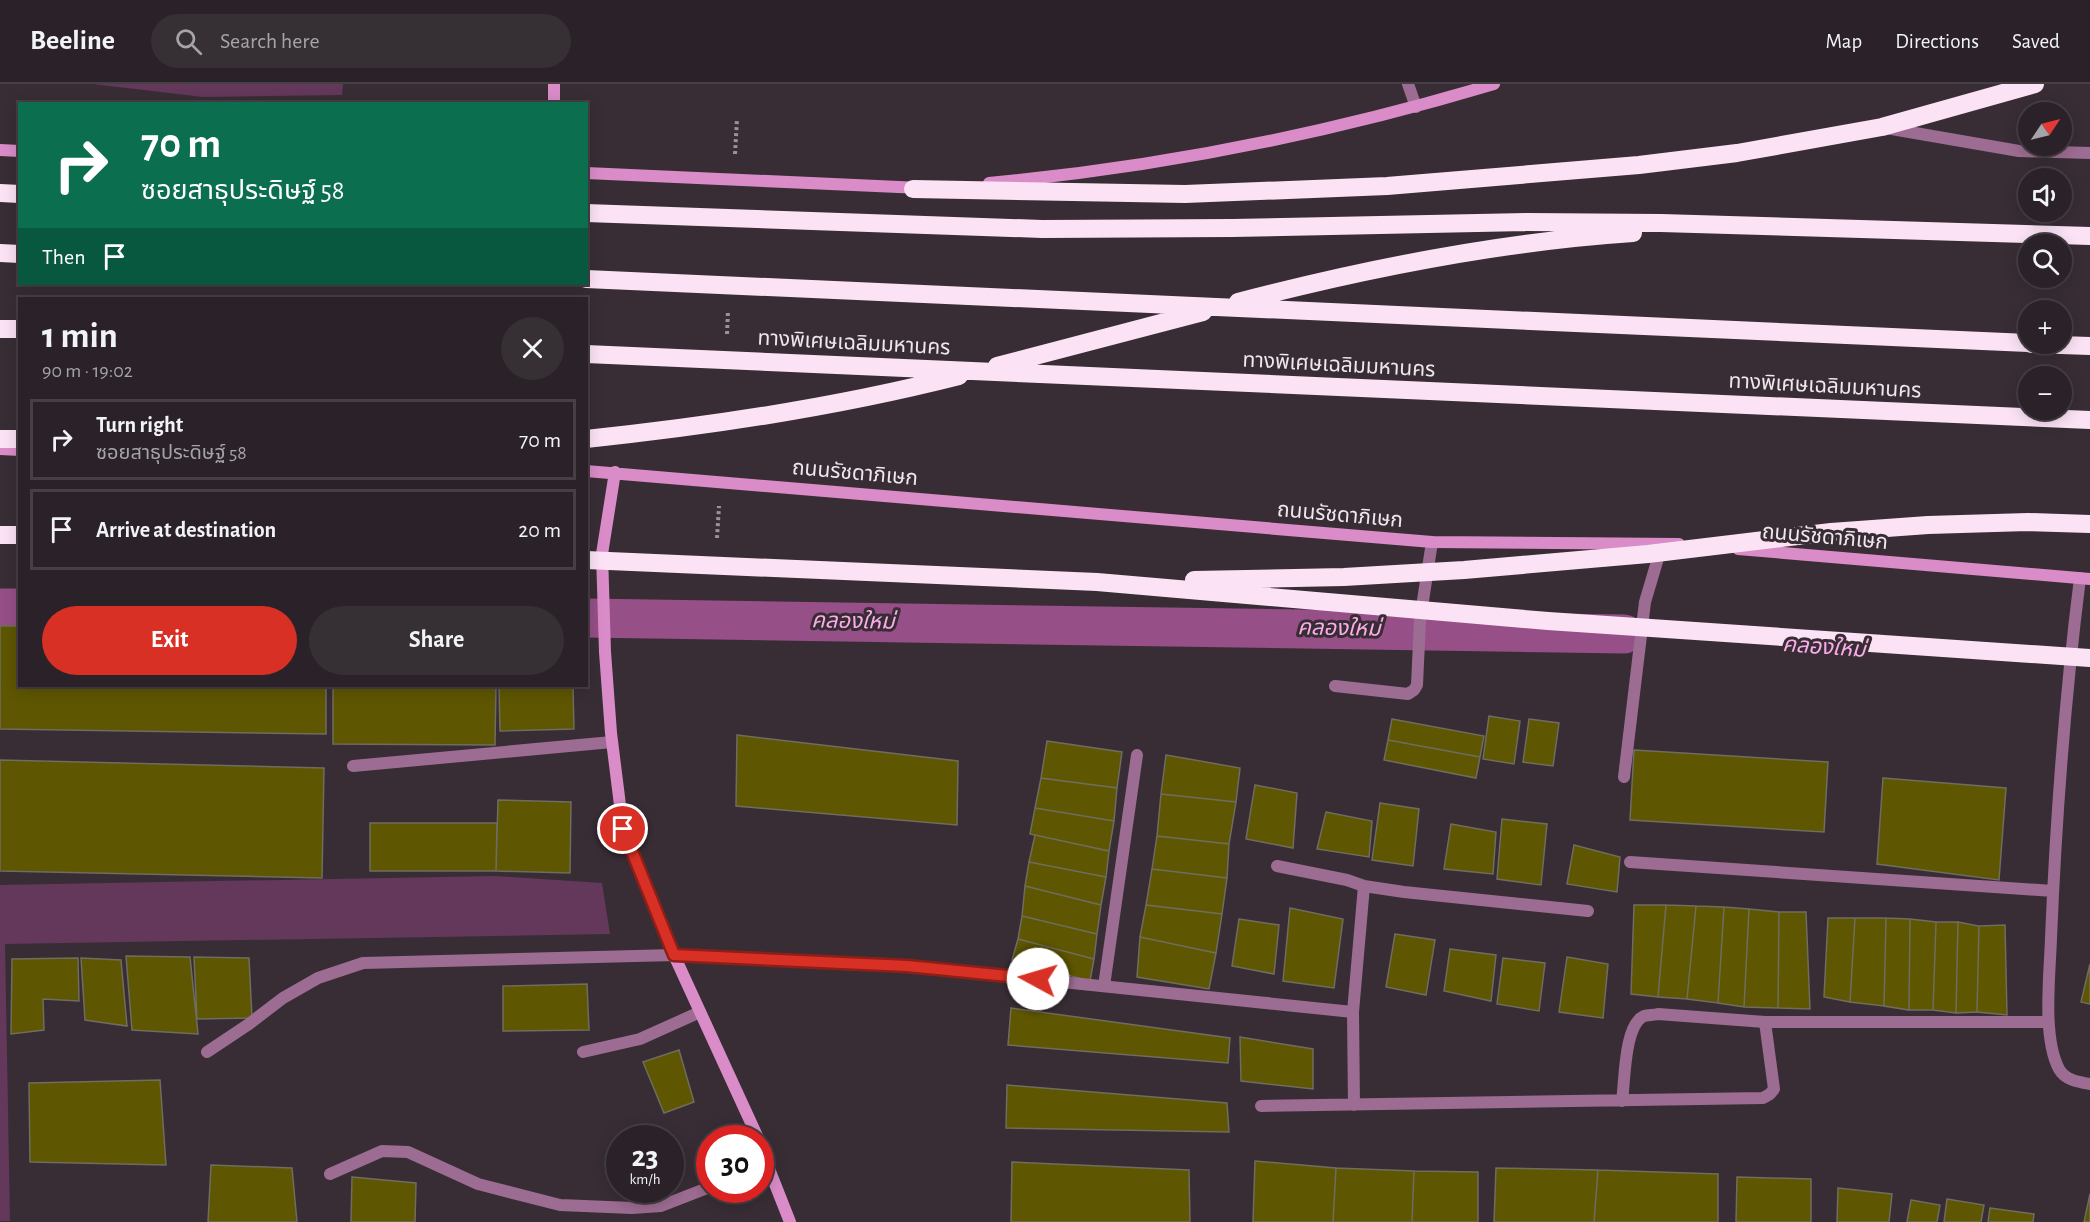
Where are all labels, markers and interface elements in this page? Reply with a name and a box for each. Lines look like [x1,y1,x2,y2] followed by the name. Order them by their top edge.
[151,14,571,68] search box
[172,25,205,58] icon: search
[30,27,115,55] text: Beeline
[220,30,320,52] text: Search here
[1826,31,1862,52] text: Map
[1895,31,1979,52] text: Directions
[2012,31,2060,52] text: Saved
[2018,102,2072,156] north arrow
[2018,102,2072,420] map controls
[141,123,221,165] text: 70 m
[42,126,120,204] icon: right
[2018,168,2072,222] button: sound
[141,177,345,204] text: ซอยสาธุประดิษฐ์ 58
[2018,234,2072,288] button: search
[98,240,131,273] icon: arrive
[42,246,86,268] text: Then
[2018,300,2072,354] button: +
[501,317,564,380] button: close
[42,318,118,354] text: 1 min
[757,327,951,359] street label: ทางพิเศษเฉลิมมหานคร
[1242,349,1436,381] street label: ทางพิเศษเฉลิมมหานคร
[42,361,133,381] text: 90 m · 19:02
[2018,366,2072,420] button: −
[1728,370,1922,402] street label: ทางพิเศษเฉลิมมหานคร
[96,414,183,436] text: Turn right
[45,423,78,456] icon: right
[519,429,561,451] text: 70 m
[96,443,247,463] text: ซอยสาธุประดิษฐ์ 58
[791,457,919,489] street label: ถนนรัชดาภิเษก
[1276,499,1404,531] street label: ถนนรัชดาภิเษก
[45,513,78,546] icon: arrive
[96,519,276,541] text: Arrive at destination
[518,519,561,541] text: 20 m
[1761,521,1889,553] street label: ถนนรัชดาภิเษก
[42,606,297,675] button: Exit
[309,606,564,675] button: Share
[811,608,898,633] water label: คลองใหม่
[1297,615,1384,640] water label: คลองใหม่
[1782,632,1870,661] water label: คลองใหม่
[597,803,648,854] pin
[606,812,639,845] icon: arrive
[1006,947,1070,1011] position arrow
[696,1125,774,1203] speed limit sign: 30
[631,1142,659,1172] text: 23
[630,1172,660,1187] text: km/h

